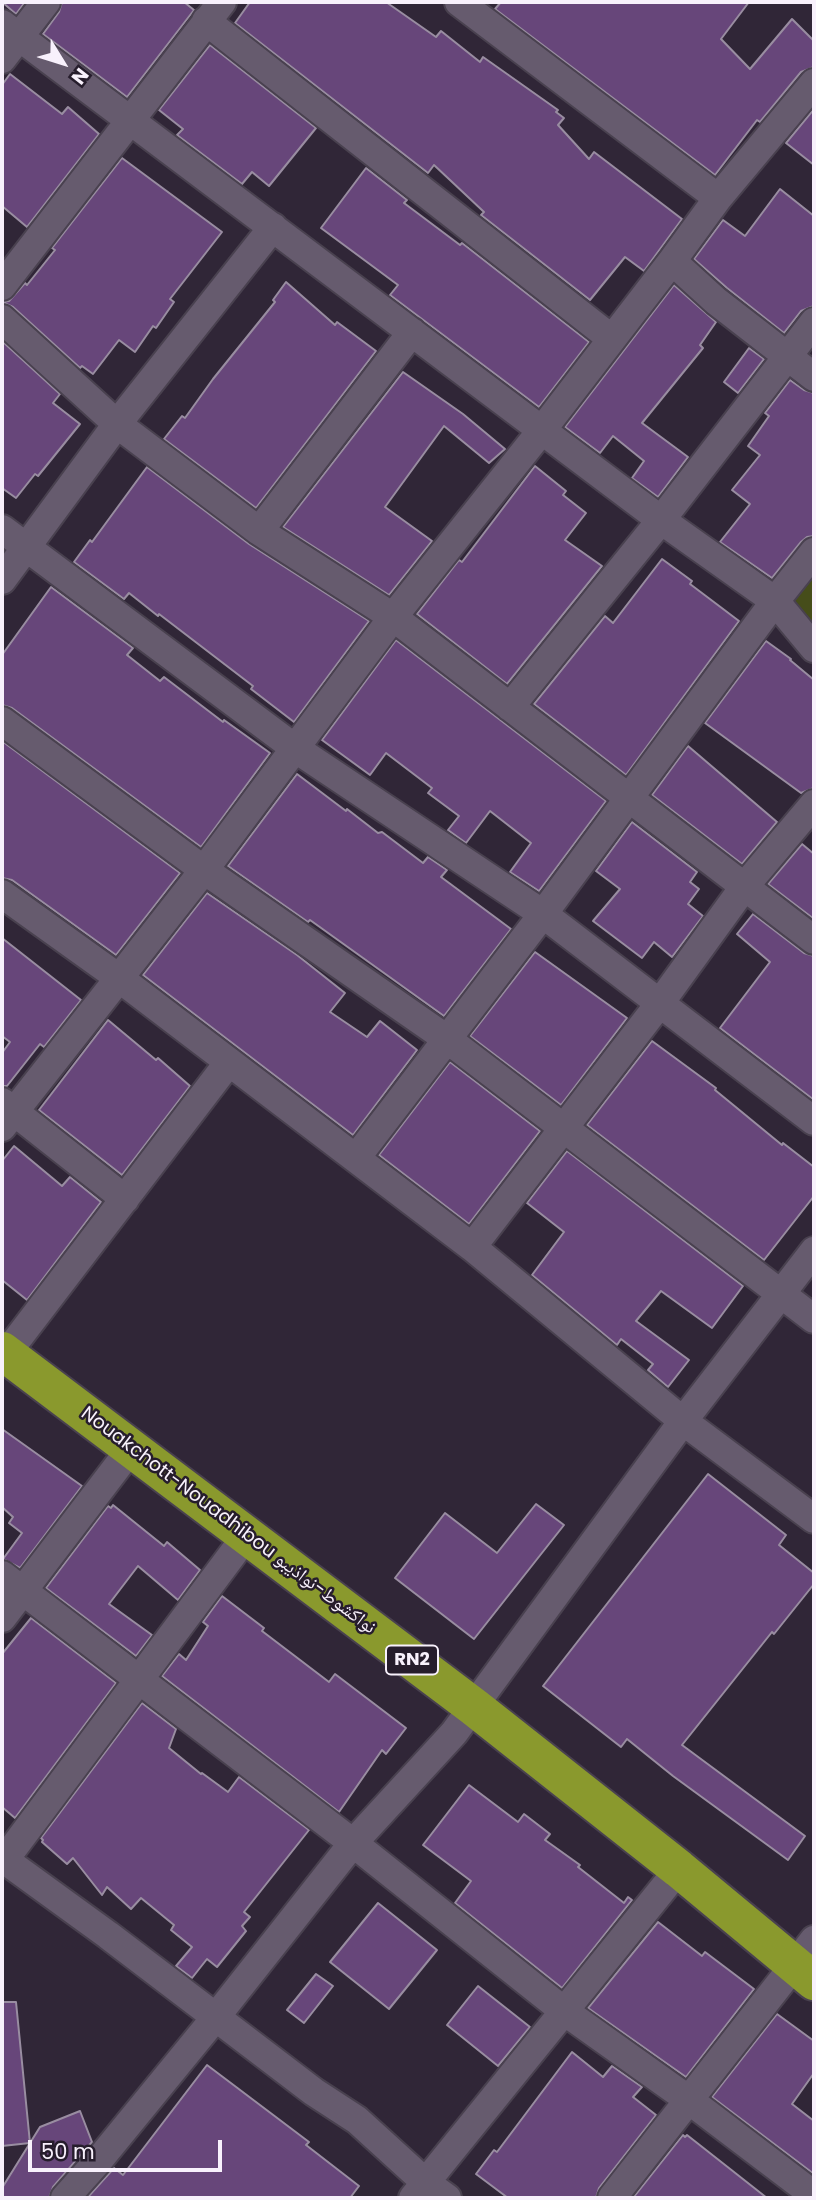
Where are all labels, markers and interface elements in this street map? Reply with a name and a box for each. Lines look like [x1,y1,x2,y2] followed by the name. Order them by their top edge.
[28,28,98,98] north arrow
[65,62,95,90] text: N
[76,1403,380,1639] street label: Nouakchott-Nouadhibou نواكشوط-نواذيبو
[386,1646,438,1674] road number: RN2
[32,2126,226,2170] scale bar
[41,2137,95,2166] text: 50 m

